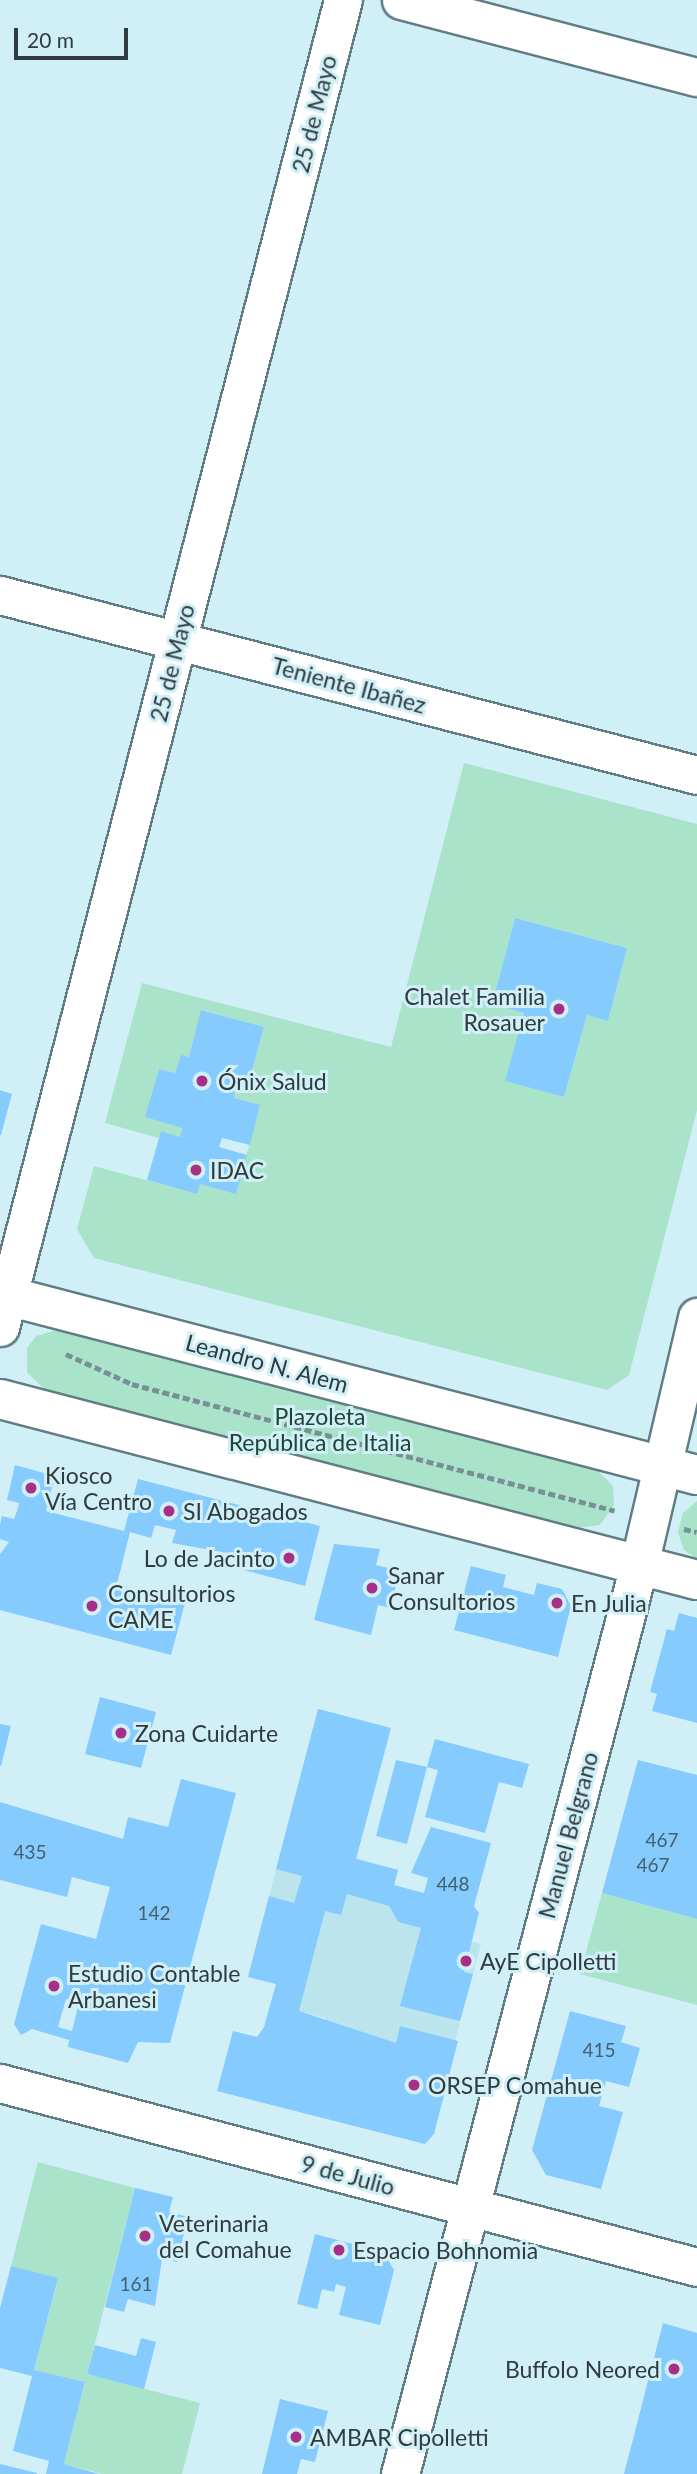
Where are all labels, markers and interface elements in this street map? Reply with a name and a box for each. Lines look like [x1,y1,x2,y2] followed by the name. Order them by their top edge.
[18,14,131,58] scale bar
[27,27,74,52] text: 20 m
[286,52,342,176] street label: 25 de Mayo
[144,601,200,725] street label: 25 de Mayo
[269,651,429,719] street label: Teniente Ibañez
[404,982,545,1036] place label: Chalet Familia Rosauer
[551,1001,567,1017] marker: Chalet Familia Rosauer
[218,1067,327,1095] place label: Ónix Salud
[192,1071,212,1091] marker: Ónix Salud
[210,1156,264,1184] place label: IDAC
[188,1162,204,1178] marker: IDAC
[182,1328,352,1398] street label: Leandro N. Alem
[229,1402,411,1456] park label: Plazoleta República de Italia
[45,1461,152,1515] place label: Kiosco Vía Centro
[23,1480,39,1496] marker: Kiosco Vía Centro
[183,1497,308,1525] place label: SI Abogados
[161,1503,177,1519] marker: SI Abogados
[143,1544,275,1572] place label: Lo de Jacinto
[281,1550,297,1566] marker: Lo de Jacinto
[388,1561,515,1615] place label: Sanar Consultorios
[362,1578,382,1598] marker: Sanar Consultorios
[108,1579,235,1633] place label: Consultorios CAME
[571,1589,647,1617] place label: En Julia
[549,1595,565,1611] marker: En Julia
[82,1596,102,1616] marker: Consultorios CAME
[135,1719,278,1747] place label: Zona Cuidarte
[113,1725,129,1741] marker: Zona Cuidarte
[533,1749,603,1921] street label: Manuel Belgrano
[645,1829,679,1851] house number: 467
[13,1841,47,1863] house number: 435
[636,1854,670,1876] house number: 467
[436,1873,470,1895] house number: 448
[137,1902,171,1924] house number: 142
[480,1947,617,1975] place label: AyE Cipolletti
[458,1953,474,1969] marker: AyE Cipolletti
[68,1959,240,2013] place label: Estudio Contable Arbanesi
[46,1978,62,1994] marker: Estudio Contable Arbanesi
[582,2039,616,2061] house number: 415
[428,2071,603,2099] place label: ORSEP Comahue
[406,2077,422,2093] marker: ORSEP Comahue
[298,2149,398,2201] street label: 9 de Julio
[159,2209,292,2263] place label: Veterinaria del Comahue
[137,2228,153,2244] marker: Veterinaria del Comahue
[353,2236,538,2264] place label: Espacio Bohnomia
[331,2242,347,2258] marker: Espacio Bohnomia
[119,2273,153,2295] house number: 161
[505,2355,660,2383] place label: Buffolo Neored
[666,2361,682,2377] marker: Buffolo Neored
[310,2423,489,2451] place label: AMBAR Cipolletti
[288,2429,304,2445] marker: AMBAR Cipolletti

